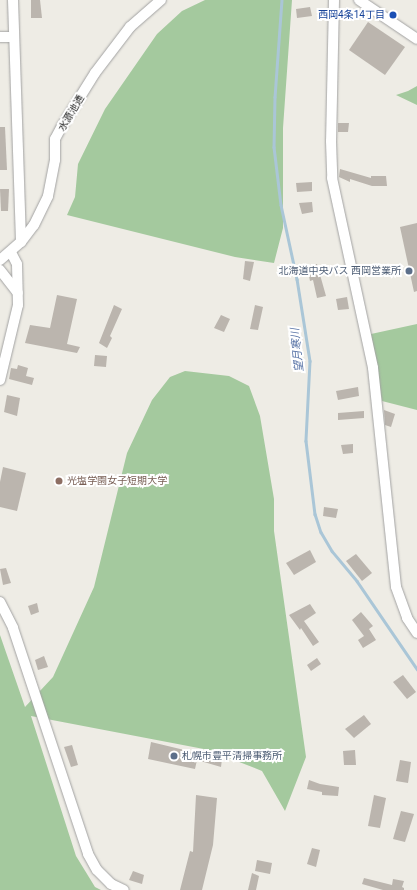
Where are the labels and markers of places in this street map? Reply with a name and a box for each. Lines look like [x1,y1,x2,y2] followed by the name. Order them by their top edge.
[318,9,385,21] place label: 西岡4条14丁目
[388,10,398,20] marker: 西岡4条14丁目
[279,265,401,277] place label: 北海道中央バス 西岡営業所
[404,266,414,276] marker: 北海道中央バス 西岡営業所
[67,475,167,487] place label: 光塩学園女子短期大学
[54,476,64,486] marker: 光塩学園女子短期大学
[182,750,282,762] place label: 札幌市豊平清掃事務所
[169,751,179,761] marker: 札幌市豊平清掃事務所

